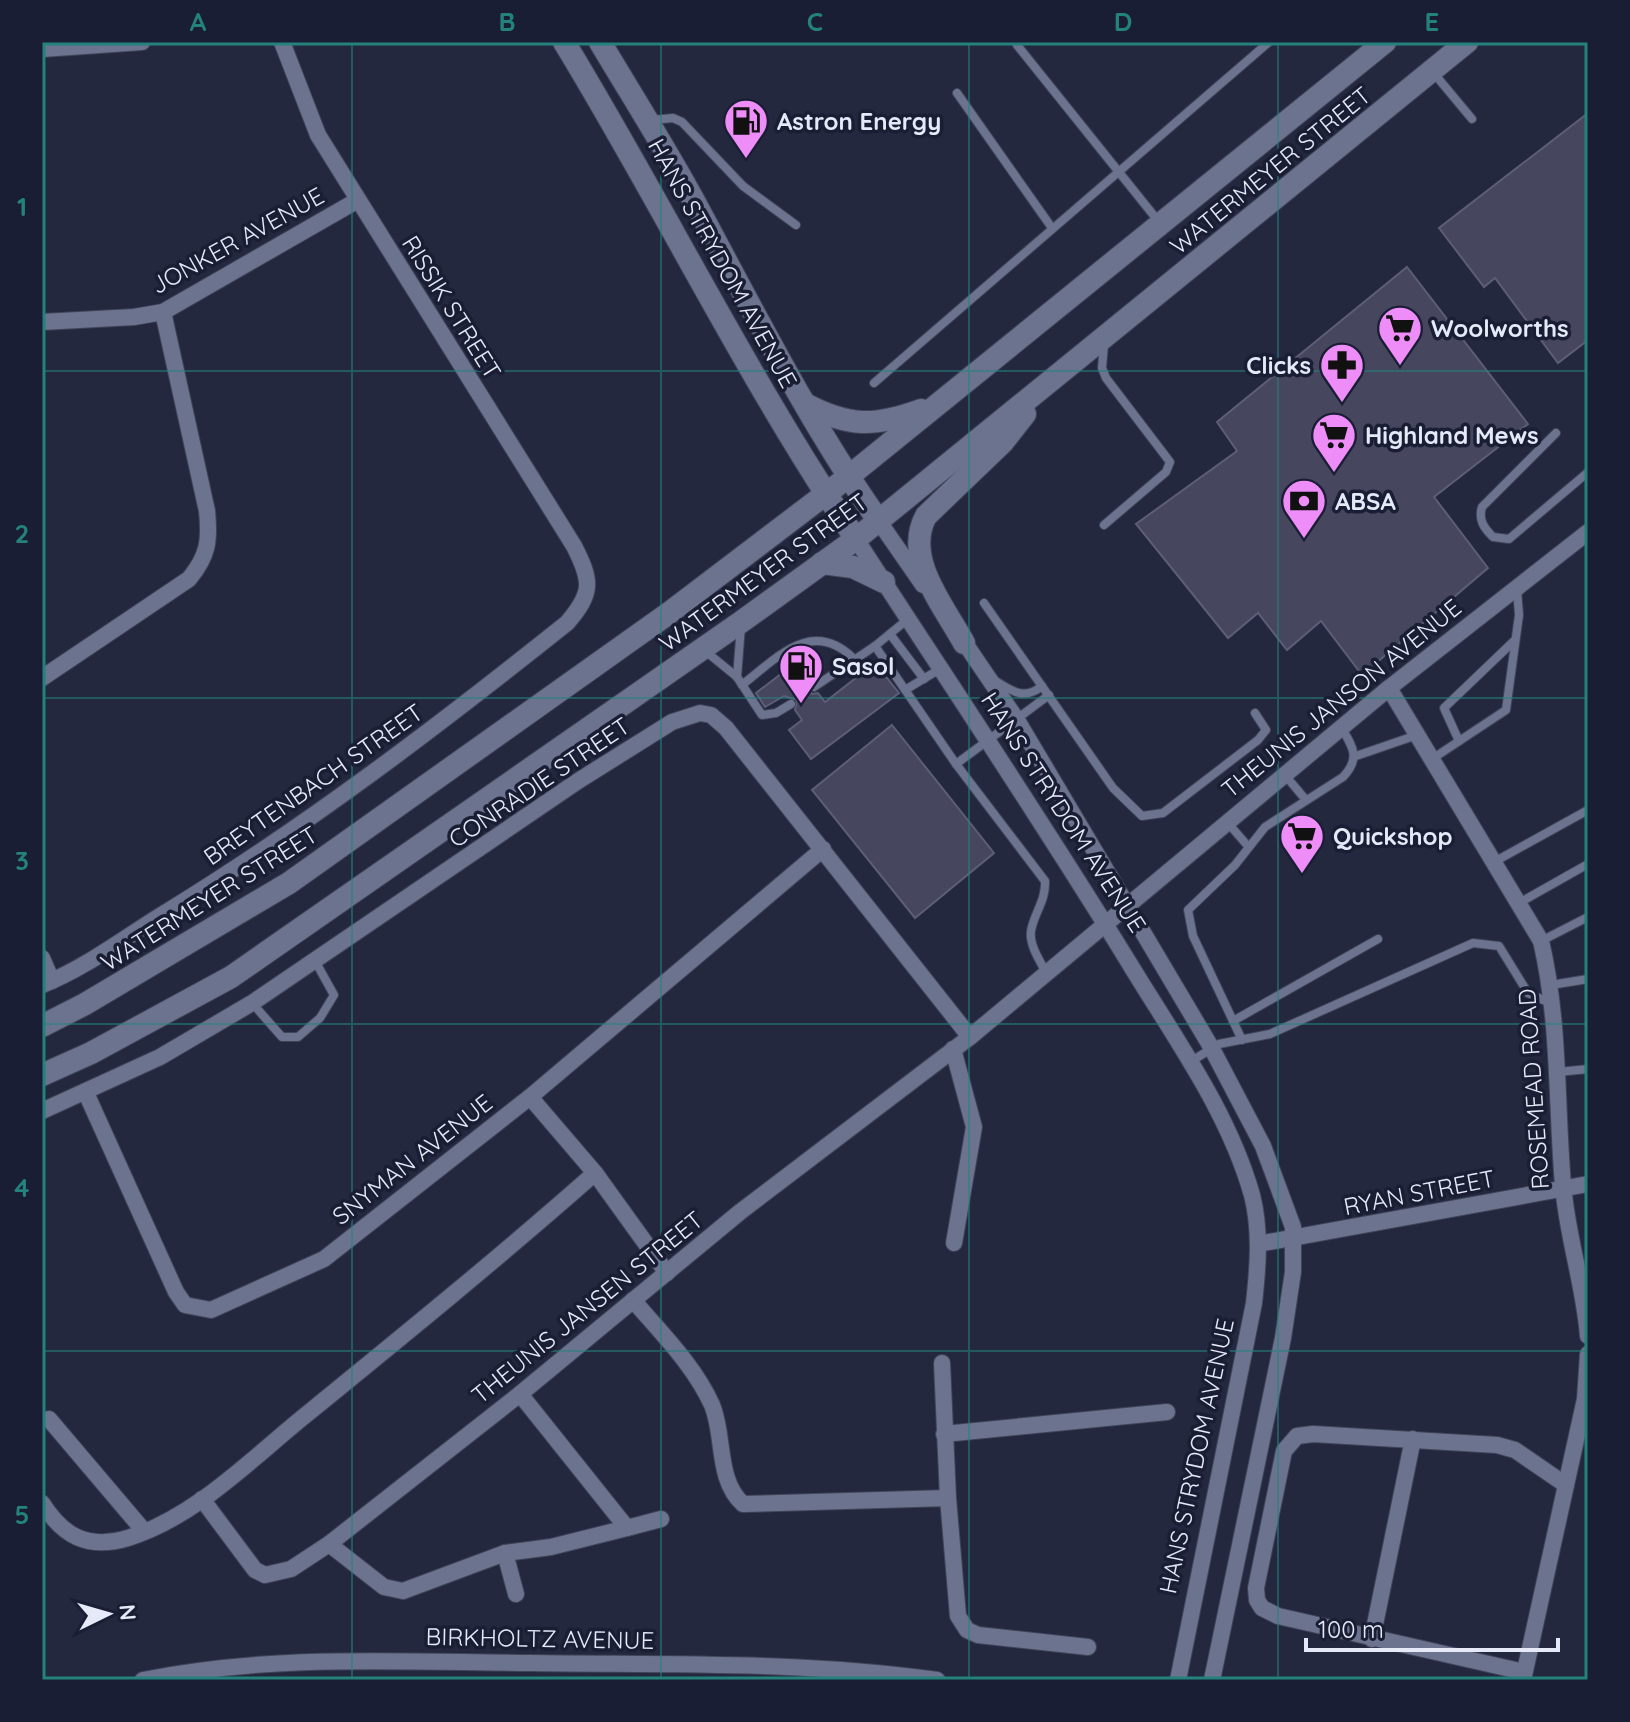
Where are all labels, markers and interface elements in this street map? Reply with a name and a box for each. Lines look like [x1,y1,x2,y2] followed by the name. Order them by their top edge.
[190,5,207,38] text: A
[498,5,516,38] text: B
[807,5,823,38] text: C
[1114,5,1132,38] text: D
[1425,5,1439,38] text: E
[1163,80,1377,260] street label: WATERMEYER STREET
[722,97,770,160] fuel station icon: Astron Energy
[777,106,941,136] place label: Astron Energy
[642,133,804,393] street label: HANS STRYDOM AVENUE
[145,180,329,300] street label: JONKER AVENUE
[17,190,27,223] text: 1
[396,230,508,384] street label: RISSIK STREET
[1376,304,1424,367] supermarket icon: Woolworths
[1431,313,1569,343] place label: Woolworths
[1318,341,1366,404] pharmacy icon: Clicks
[1246,350,1311,380] place label: Clicks
[1310,411,1358,474] supermarket icon: Highland Mews
[1365,420,1539,450] place label: Highland Mews
[1280,477,1328,540] bank icon: ABSA
[653,486,873,658] street label: WATERMEYER STREET
[1335,486,1396,516] place label: ABSA
[15,517,29,550] text: 2
[1215,592,1467,804] street label: THEUNIS JANSON AVENUE
[777,642,825,705] fuel station icon: Sasol
[832,651,894,681] place label: Sasol
[975,686,1153,938] street label: HANS STRYDOM AVENUE
[198,697,428,871] street label: BREYTENBACH STREET
[443,710,635,854] street label: CONRADIE STREET
[1278,812,1326,875] supermarket icon: Quickshop
[95,819,323,977] street label: WATERMEYER STREET
[1333,821,1453,851] place label: Quickshop
[15,844,29,877] text: 3
[1511,988,1555,1190] street label: ROSEMEAD ROAD
[326,1087,498,1231] street label: SNYMAN AVENUE
[1341,1163,1497,1221] street label: RYAN STREET
[14,1171,30,1204] text: 4
[465,1204,709,1410] street label: THEUNIS JANSEN STREET
[1152,1316,1240,1596] street label: HANS STRYDOM AVENUE
[15,1498,29,1531] text: 5
[68,1574,148,1654] north arrow
[1306,1602,1558,1652] scale bar
[113,1603,143,1622] text: N
[1318,1614,1384,1644] text: 100 m
[425,1621,655,1655] street label: BIRKHOLTZ AVENUE

